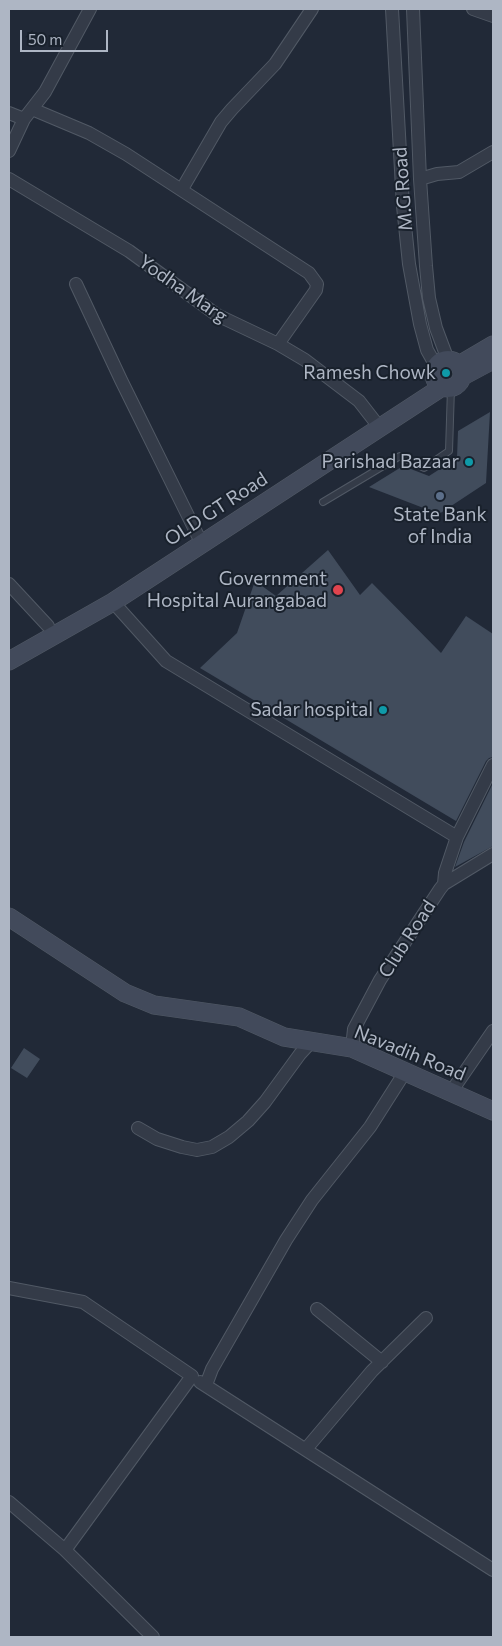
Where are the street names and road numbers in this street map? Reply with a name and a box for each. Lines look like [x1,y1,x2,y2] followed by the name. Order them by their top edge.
[389,146,417,232] street label: M.G Road
[134,250,232,328] street label: Yodha Marg
[160,467,272,551] street label: OLD GT Road
[374,896,440,982] street label: Club Road
[351,1020,469,1086] street label: Navadih Road

